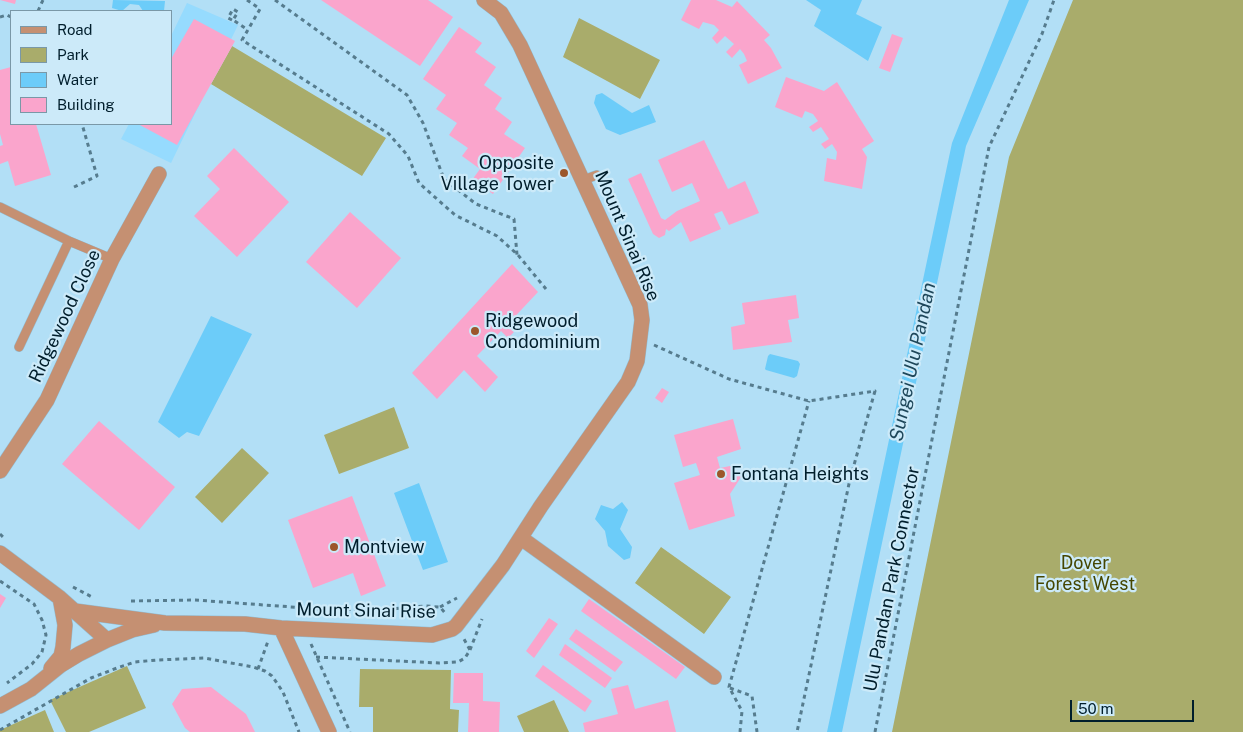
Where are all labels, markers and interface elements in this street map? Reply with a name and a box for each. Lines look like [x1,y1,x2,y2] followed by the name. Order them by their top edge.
[10,10,172,125] legend
[57,21,93,38] text: Road
[57,46,89,63] text: Park
[57,71,99,88] text: Water
[57,96,115,113] text: Building
[441,152,554,194] place label: Opposite Village Tower
[558,167,570,179] marker: Opposite Village Tower
[590,168,664,304] street label: Mount Sinai Rise
[25,246,105,386] street label: Ridgewood Close
[885,281,941,443] water label: Sungei Ulu Pandan
[485,310,600,352] place label: Ridgewood Condominium
[469,325,481,337] marker: Ridgewood Condominium
[731,463,869,485] place label: Fontana Heights
[860,464,924,694] street label: Ulu Pandan Park Connector
[715,468,727,480] marker: Fontana Heights
[344,536,425,558] place label: Montview
[328,541,340,553] marker: Montview
[1035,552,1135,594] park label: Dover Forest West
[296,599,436,623] street label: Mount Sinai Rise
[1073,690,1197,722] scale bar
[1078,700,1113,717] text: 50 m

